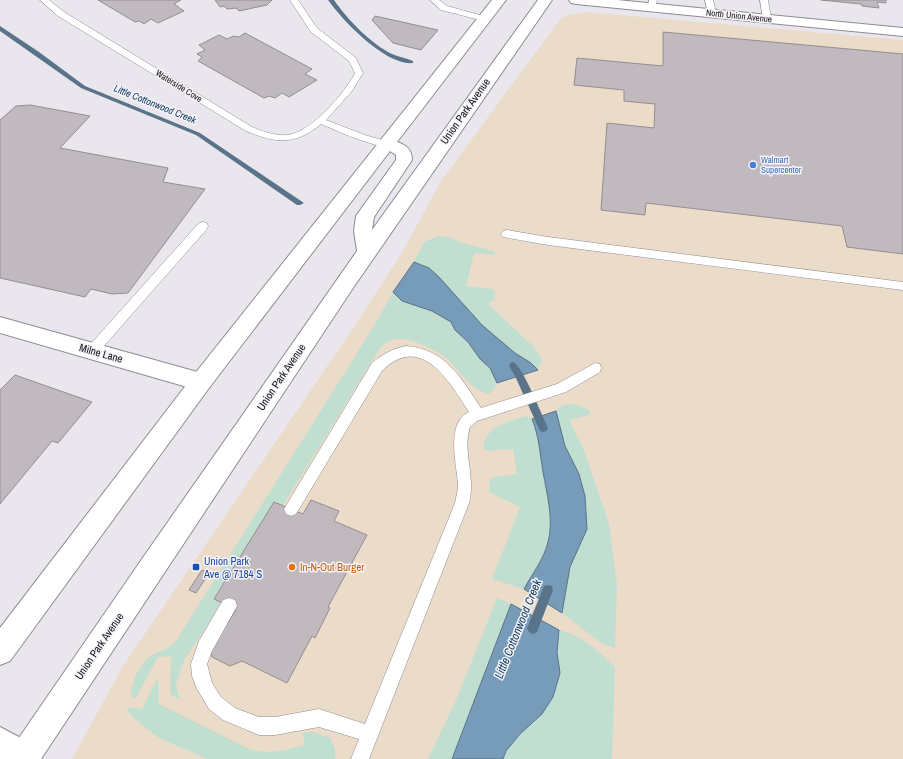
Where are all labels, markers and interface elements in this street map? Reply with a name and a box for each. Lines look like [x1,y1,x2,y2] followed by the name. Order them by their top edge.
[705,7,773,25] street label: North Union Avenue
[153,67,205,105] street label: Waterside Cove
[437,75,493,147] street label: Union Park Avenue
[112,81,199,127] water label: Little Cottonwood Creek
[761,154,802,176] place label: Walmart Supercenter
[748,160,758,170] marker: Walmart Supercenter
[78,340,124,366] street label: Milne Lane
[254,341,308,413] street label: Union Park Avenue
[203,554,262,581] place label: Union Park Ave @ 7184 S
[300,560,364,574] place label: In-N-Out Burger
[191,562,201,572] marker: Union Park Ave @ 7184 S
[287,562,297,572] marker: In-N-Out Burger
[491,576,546,681] water label: Little Cottonwood Creek
[72,610,126,682] street label: Union Park Avenue

